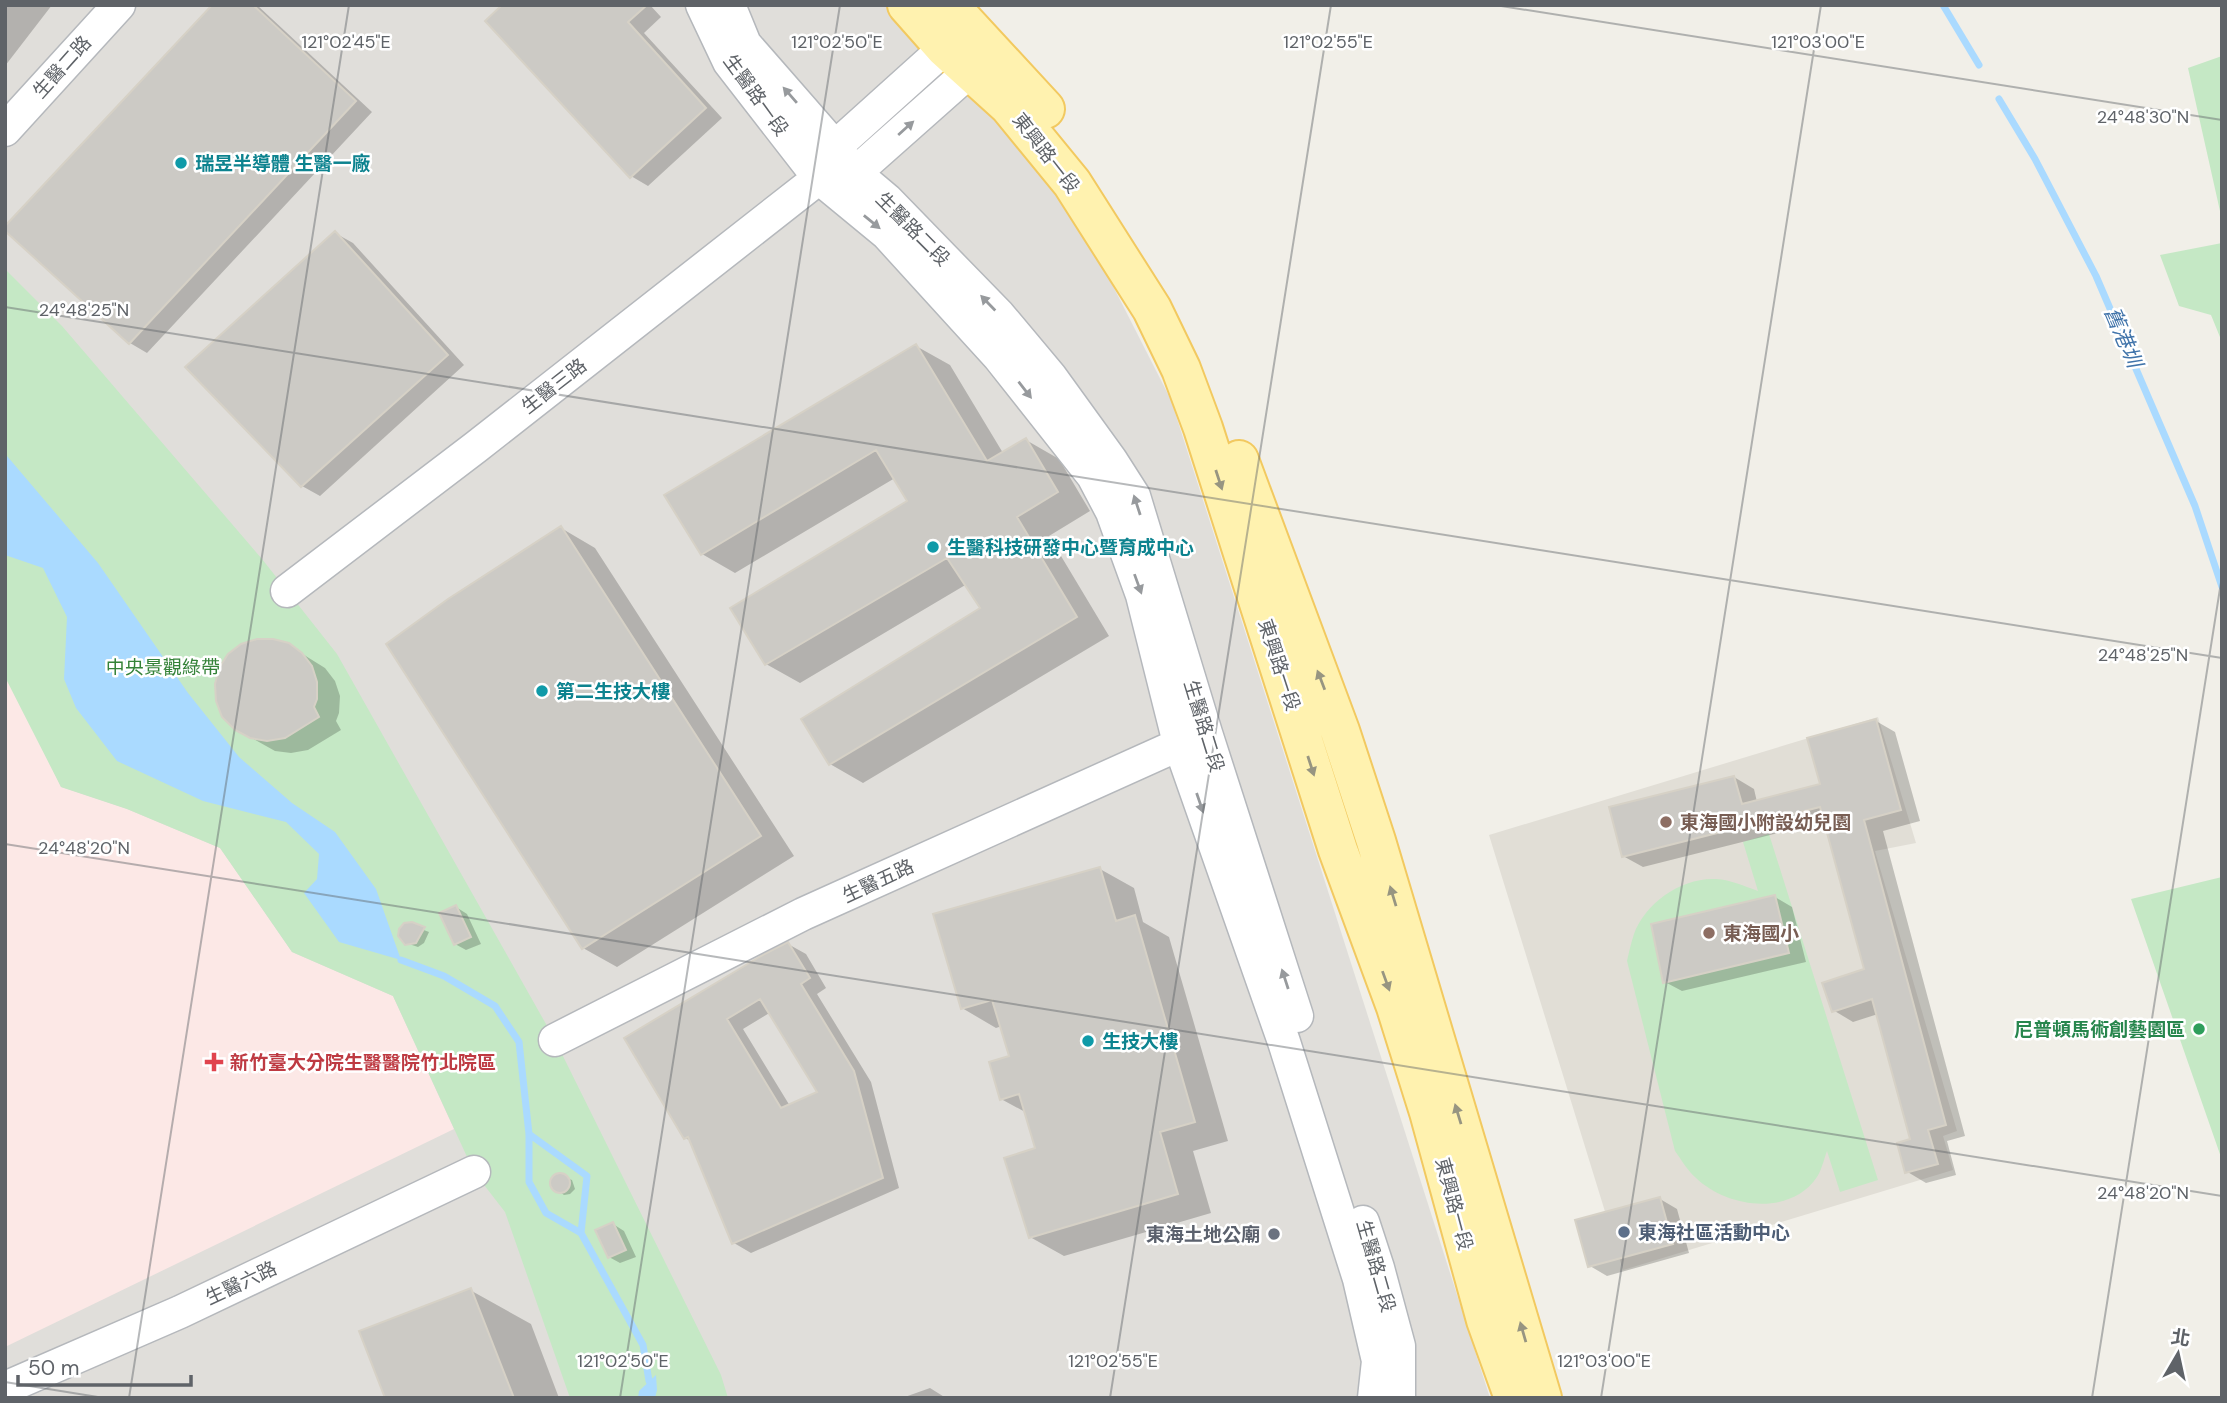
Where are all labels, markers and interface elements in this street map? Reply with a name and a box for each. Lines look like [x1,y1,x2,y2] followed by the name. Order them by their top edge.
[27,30,97,104] street label: 生醫二路
[301,30,391,54] text: 121°02'45"E
[791,30,883,54] text: 121°02'50"E
[1283,30,1373,54] text: 121°02'55"E
[1771,30,1865,54] text: 121°03'00"E
[718,49,794,141] street label: 生醫路一段
[783,87,798,104] one-way arrow
[2097,105,2189,129] text: 24°48'30"N
[1007,108,1085,198] street label: 東興路一段
[897,120,915,136] one-way arrow
[195,151,370,176] place label: 瑞昱半導體 生醫一廠
[173,155,189,171] marker: 瑞昱半導體 生醫一廠
[871,187,955,271] street label: 生醫路二段
[863,214,880,229] one-way arrow
[980,295,996,312] one-way arrow
[39,298,129,322] text: 24°48'25"N
[2098,303,2149,374] water label: 舊港圳
[516,353,592,419] street label: 生醫三路
[1017,380,1032,398] one-way arrow
[1214,469,1225,490] one-way arrow
[1131,494,1142,515] one-way arrow
[947,535,1194,560] place label: 生醫科技研發中心暨育成中心
[925,539,941,555] marker: 生醫科技研發中心暨育成中心
[1133,574,1144,595] one-way arrow
[1252,616,1306,714] street label: 東興路一段
[2098,643,2188,667] text: 24°48'25"N
[106,655,220,680] park label: 中央景觀綠帶
[1315,670,1326,691] one-way arrow
[1178,677,1230,775] street label: 生醫路二段
[556,679,670,704] place label: 第二生技大樓
[534,683,550,699] marker: 第二生技大樓
[1307,756,1317,777] one-way arrow
[1195,792,1206,813] one-way arrow
[1680,810,1851,835] place label: 東海國小附設幼兒園
[1658,814,1674,830] marker: 東海國小附設幼兒園
[38,836,130,860] text: 24°48'20"N
[838,854,918,908] street label: 生醫五路
[1387,886,1397,907] one-way arrow
[1723,921,1799,946] place label: 東海國小
[1701,925,1717,941] marker: 東海國小
[1280,969,1290,990] one-way arrow
[1381,971,1392,992] one-way arrow
[2014,1017,2185,1042] place label: 尼普頓馬術創藝園區
[2191,1021,2207,1037] marker: 尼普頓馬術創藝園區
[1102,1029,1178,1054] place label: 生技大樓
[1080,1033,1096,1049] marker: 生技大樓
[230,1050,496,1075] place label: 新竹臺大分院生醫醫院竹北院區
[204,1052,224,1072] marker: 新竹臺大分院生醫醫院竹北院區
[1452,1104,1462,1125] one-way arrow
[1430,1155,1478,1253] street label: 東興路一段
[2097,1181,2189,1205] text: 24°48'20"N
[1351,1217,1401,1315] street label: 生醫路二段
[1638,1220,1790,1245] place label: 東海社區活動中心
[1146,1222,1260,1247] place label: 東海土地公廟
[1616,1224,1632,1240] marker: 東海社區活動中心
[1266,1226,1282,1242] marker: 東海土地公廟
[201,1256,281,1310] street label: 生醫六路
[2143,1319,2213,1389] north arrow
[1517,1321,1528,1343] one-way arrow
[2169,1324,2192,1352] text: 北
[18,1344,191,1388] scale bar
[577,1349,669,1373] text: 121°02'50"E
[1068,1349,1158,1373] text: 121°02'55"E
[1557,1349,1651,1373] text: 121°03'00"E
[28,1354,79,1382] text: 50 m

